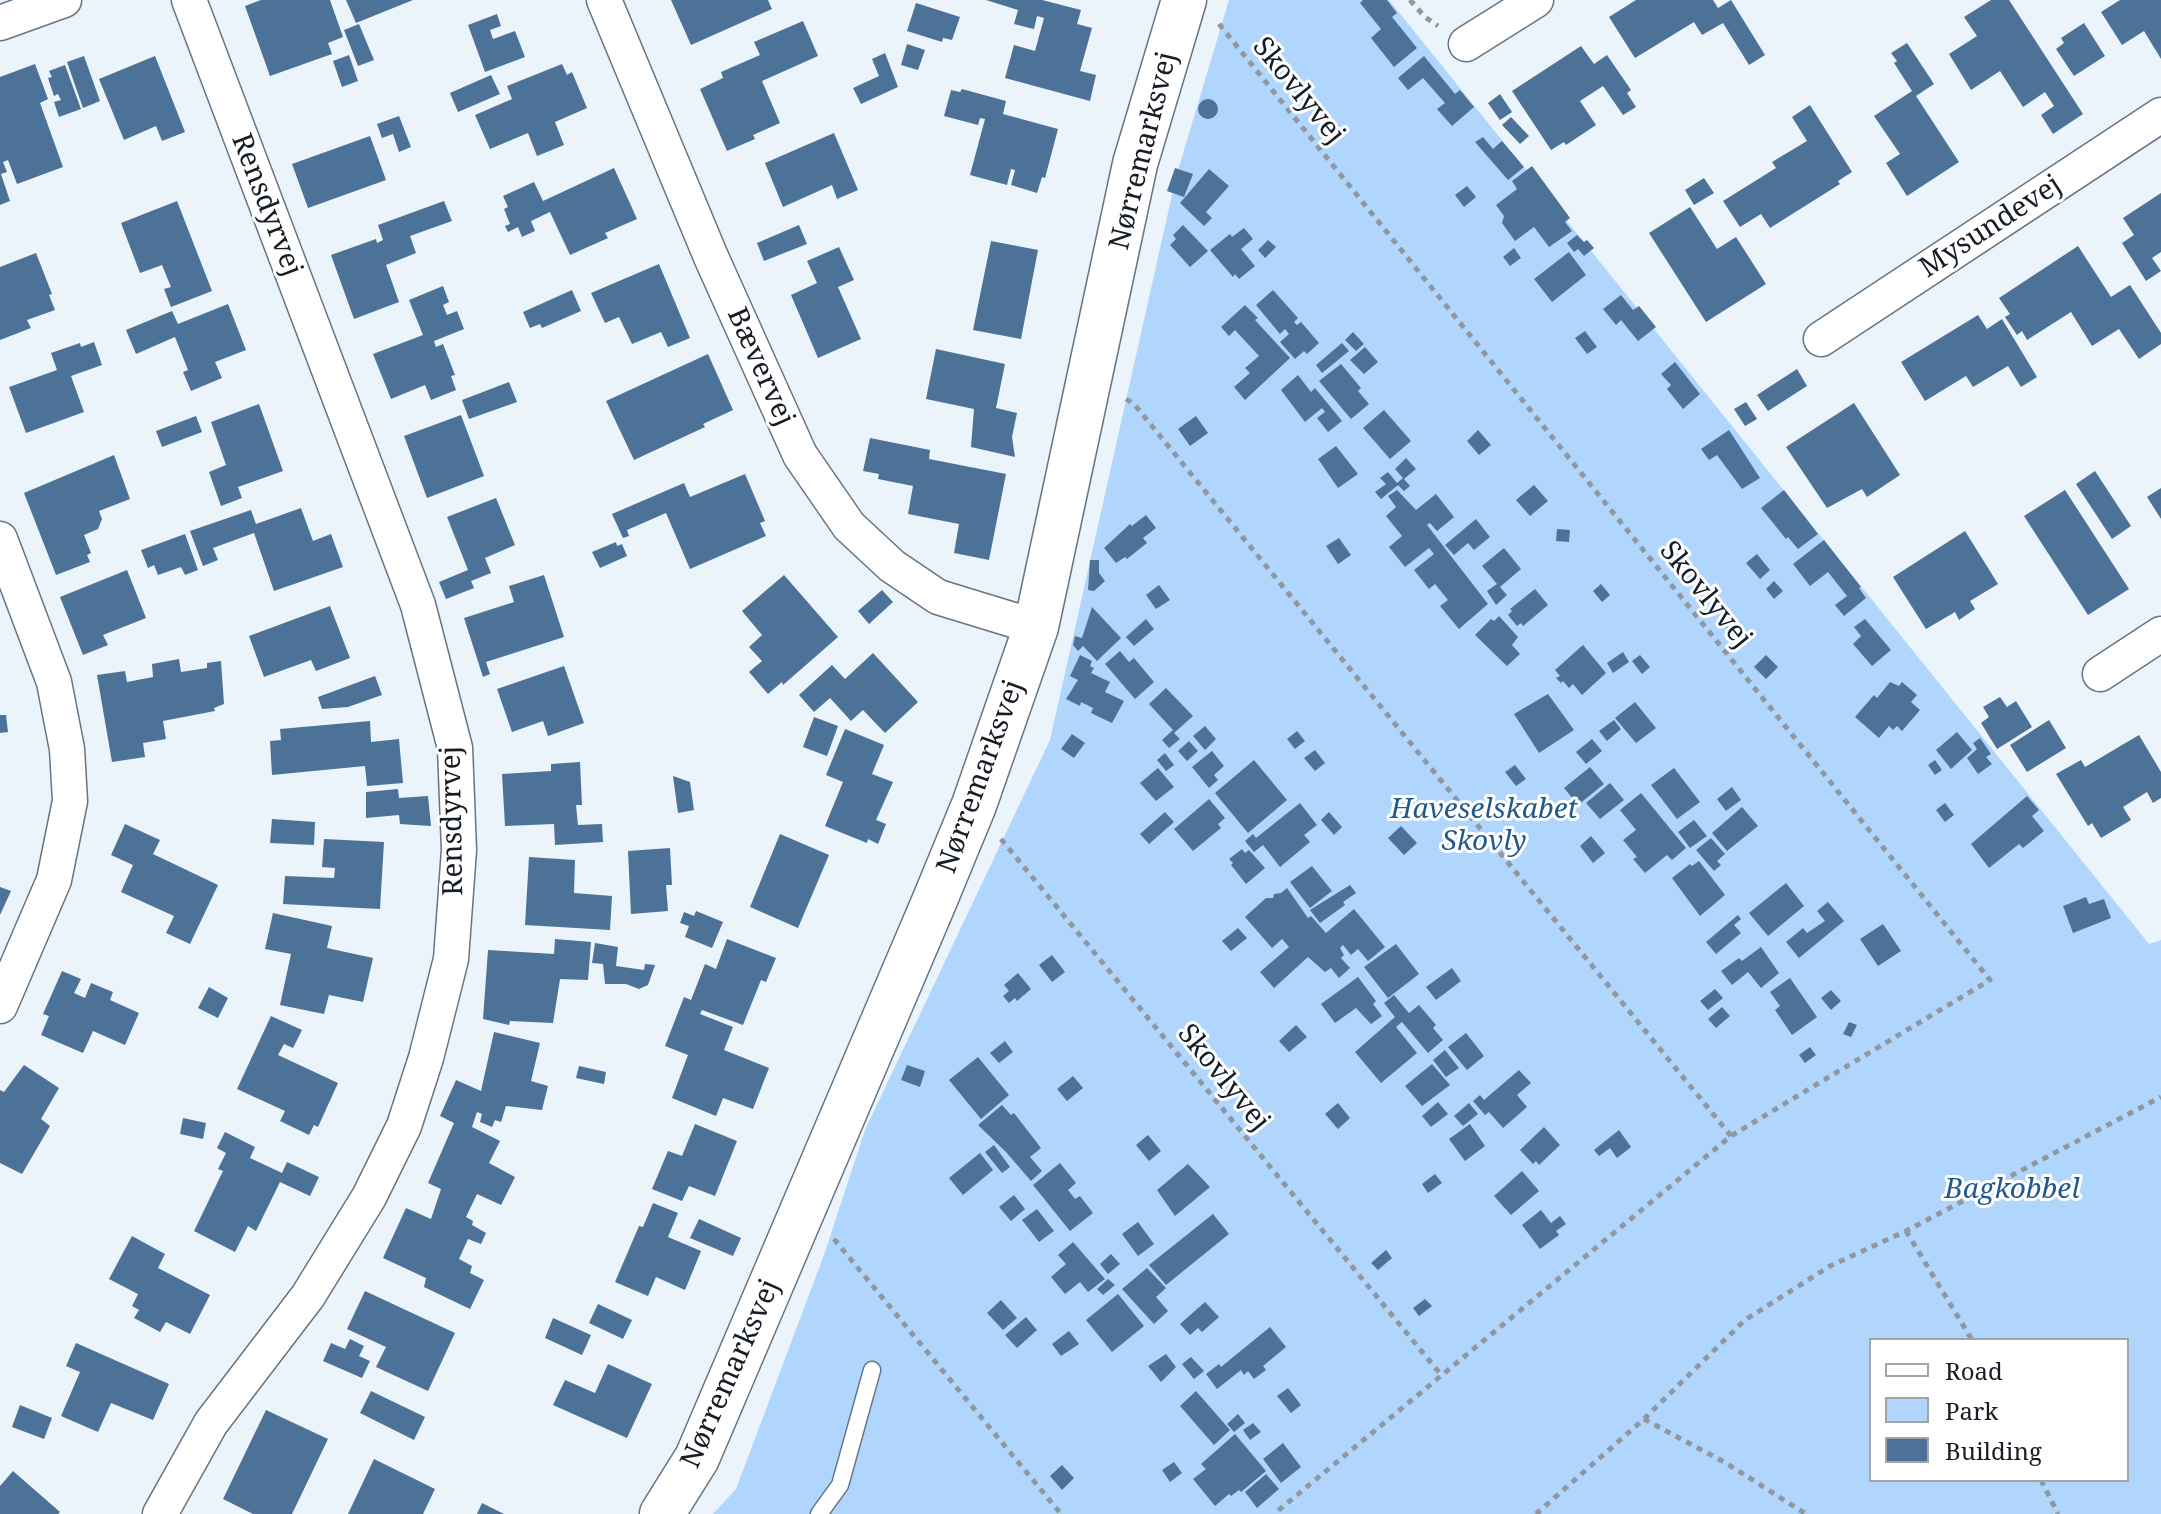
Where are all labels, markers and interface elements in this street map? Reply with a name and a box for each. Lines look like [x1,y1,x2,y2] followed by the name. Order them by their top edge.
[1245,31,1351,151] street label: Skovlyvej
[1103,49,1185,253] street label: Nørremarksvej
[223,129,309,281] street label: Rensdyrvej
[1914,169,2068,285] street label: Mysundevej
[719,303,801,431] street label: Bævervej
[1652,535,1758,655] street label: Skovlyvej
[931,676,1031,878] street label: Nørremarksvej
[435,746,471,896] street label: Rensdyrvej
[1390,793,1578,859] park label: Haveselskabet Skovly
[1170,1018,1276,1138] street label: Skovlyvej
[1944,1173,2080,1207] park label: Bagkobbel
[674,1274,788,1474] street label: Nørremarksvej
[1869,1338,2129,1482] legend
[1945,1354,2003,1387] text: Road
[1945,1394,1998,1427] text: Park
[1945,1434,2042,1467] text: Building

